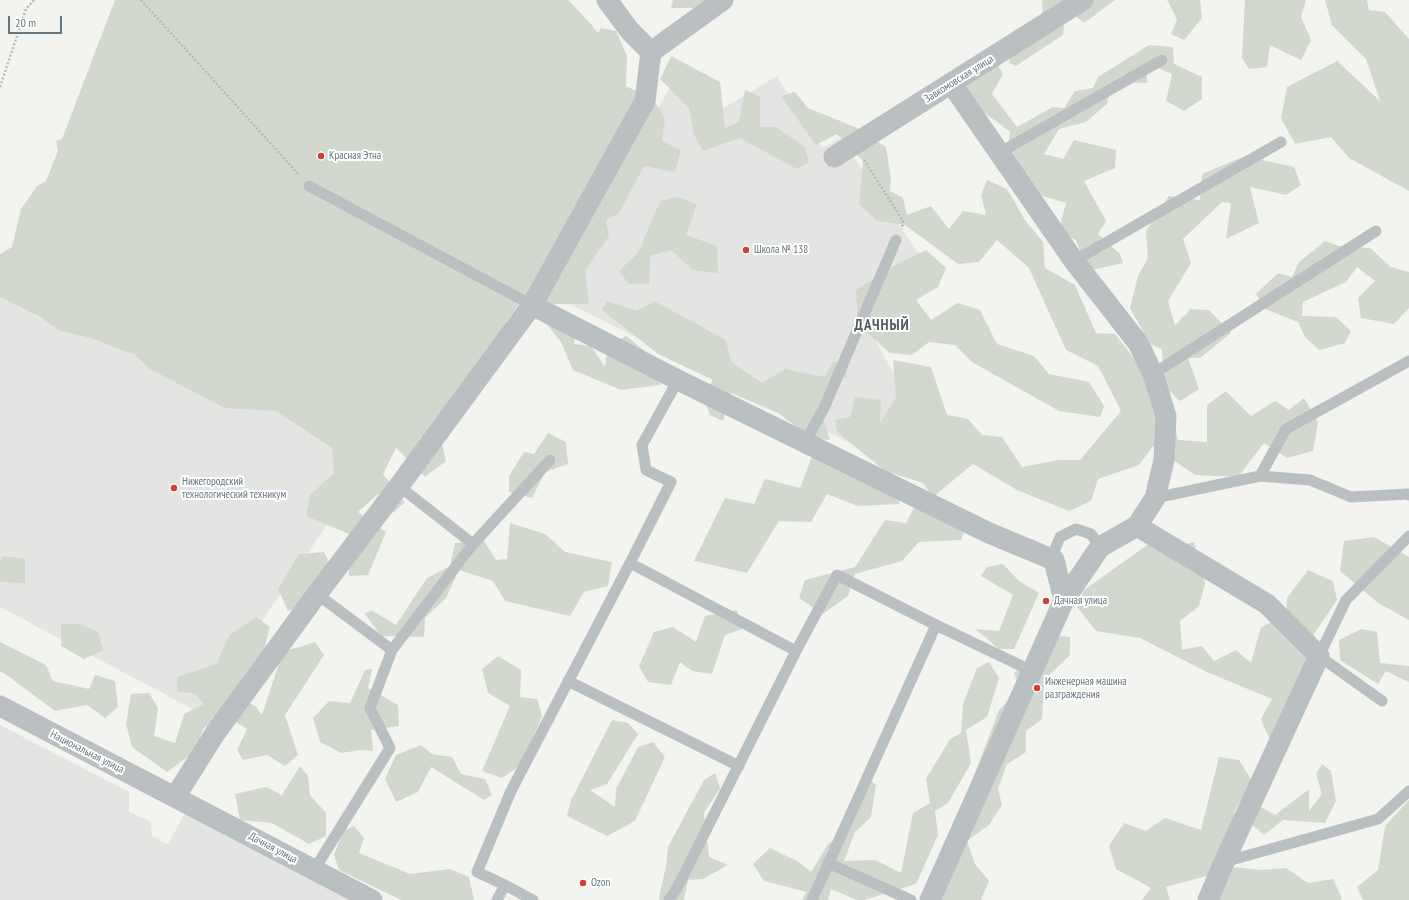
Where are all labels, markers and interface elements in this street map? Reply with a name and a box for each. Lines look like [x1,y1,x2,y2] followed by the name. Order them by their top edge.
[10,8,64,34] scale bar
[15,15,36,30] text: 20 m
[922,52,996,106] street label: Завкомовская улица
[329,149,381,163] place label: Красная Этна
[316,151,326,161] marker: Красная Этна
[754,243,808,257] place label: Школа № 138
[741,245,751,255] marker: Школа № 138
[854,317,910,335] district label: ДАЧНЫЙ
[182,475,286,501] place label: Нижегородский технологический техникум
[169,483,179,493] marker: Нижегородский технологический техникум
[1054,594,1107,608] place label: Дачная улица
[1041,596,1051,606] marker: Дачная улица
[1045,675,1127,701] place label: Инженерная машина разграждения
[1032,683,1042,693] marker: Инженерная машина разграждения
[48,728,126,776] street label: Национальная улица
[246,830,300,866] street label: Дачная улица
[591,876,610,890] place label: Ozon
[578,878,588,888] marker: Ozon

